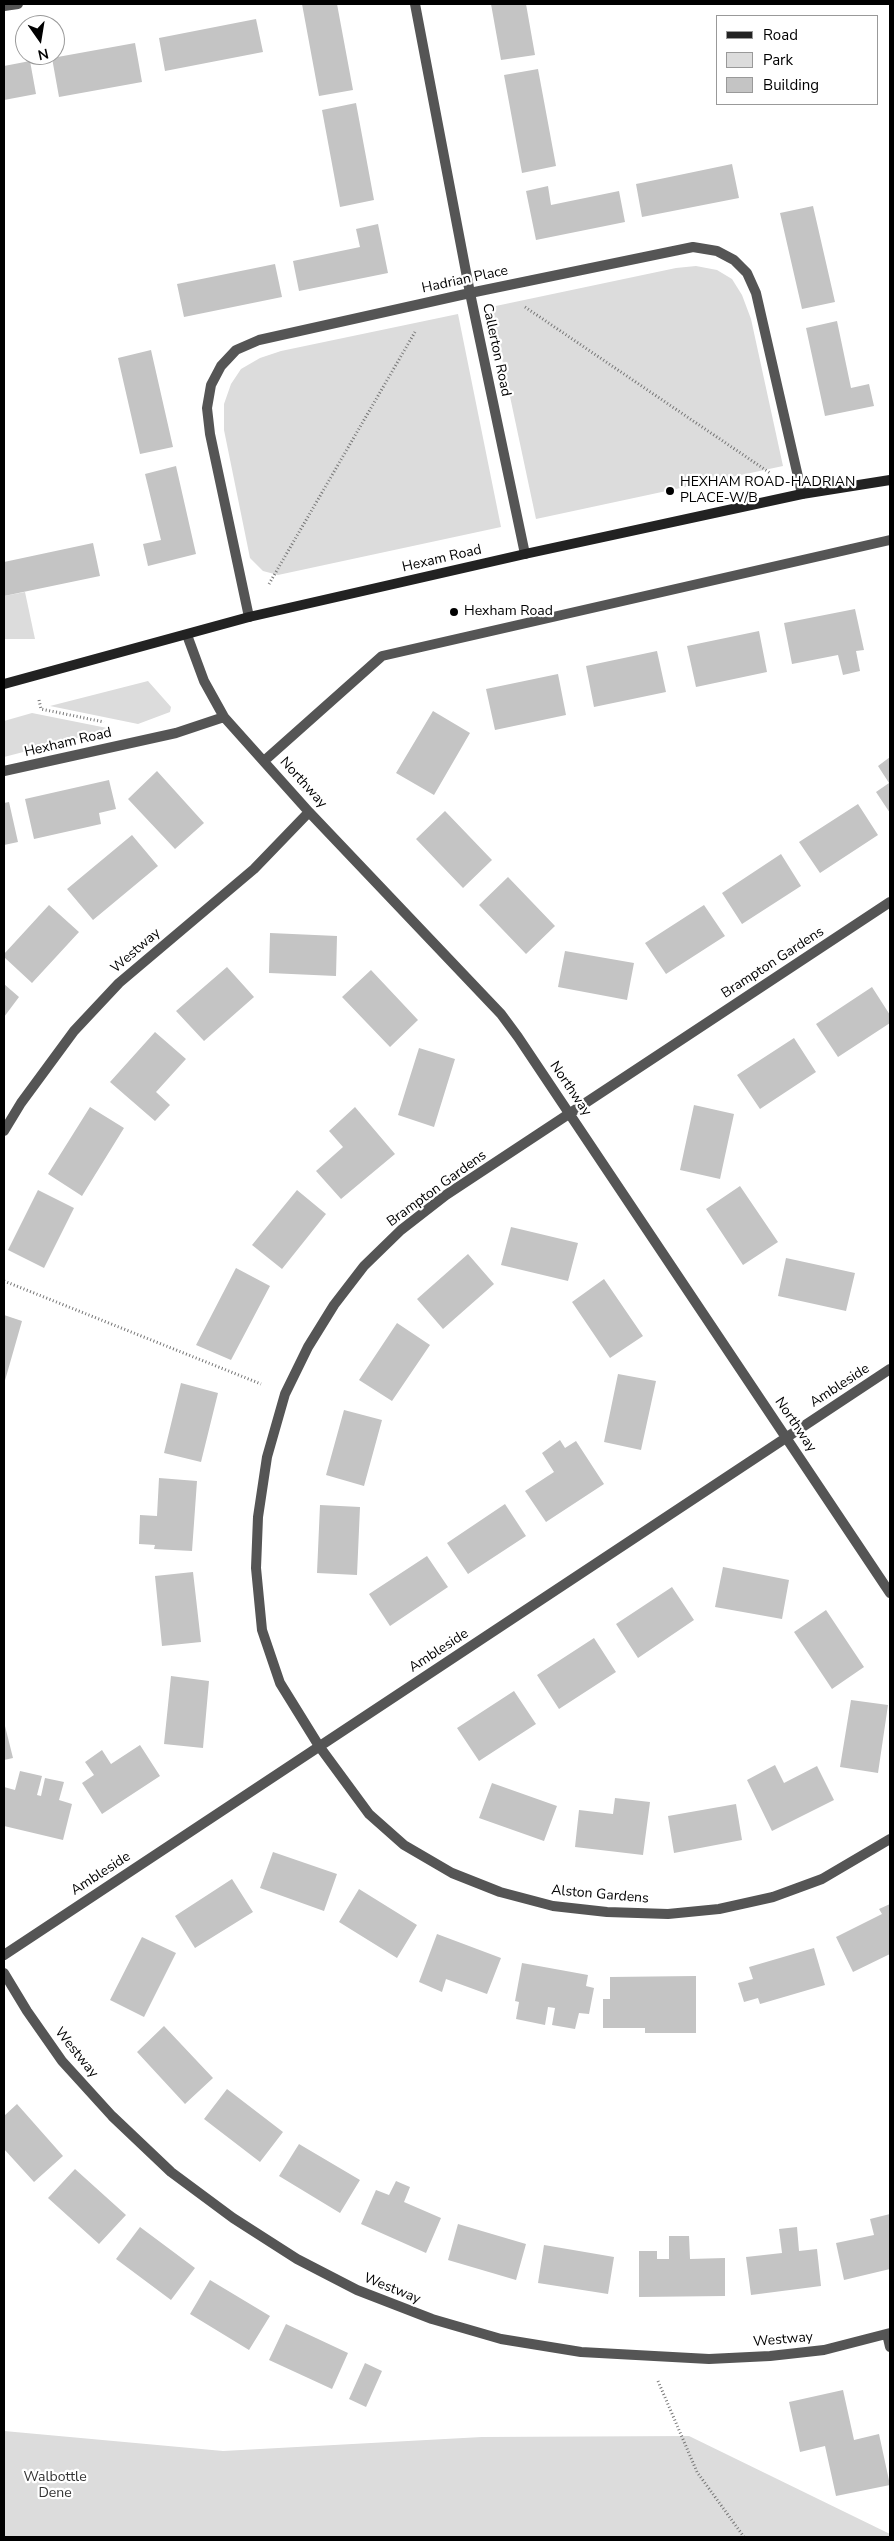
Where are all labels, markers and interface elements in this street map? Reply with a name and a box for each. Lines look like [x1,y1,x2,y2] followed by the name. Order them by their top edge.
[15,15,65,65] north arrow
[716,15,879,105] legend
[763,25,798,45] text: Road
[36,44,51,65] text: N
[763,50,793,70] text: Park
[763,75,819,95] text: Building
[420,263,510,297] street label: Hadrian Place
[478,302,514,398] street label: Callerton Road
[680,475,855,508] place label: HEXHAM ROAD-HADRIAN PLACE-W/B
[664,485,676,497] marker: HEXHAM ROAD-HADRIAN PLACE-W/B
[401,542,483,576] street label: Hexam Road
[464,604,553,620] place label: Hexham Road
[448,606,460,618] marker: Hexham Road
[23,725,113,761] street label: Hexham Road
[276,754,330,812] street label: Northway
[719,924,827,1002] street label: Brampton Gardens
[108,925,164,977] street label: Westway
[546,1058,594,1120] street label: Northway
[384,1147,490,1231] street label: Brampton Gardens
[807,1361,873,1411] street label: Ambleside
[771,1394,819,1456] street label: Northway
[406,1626,472,1676] street label: Ambleside
[68,1849,134,1899] street label: Ambleside
[550,1882,650,1908] street label: Alston Gardens
[51,2024,101,2082] street label: Westway
[361,2270,423,2308] street label: Westway
[752,2329,814,2351] street label: Westway
[23,2470,87,2502] park label: Walbottle Dene

